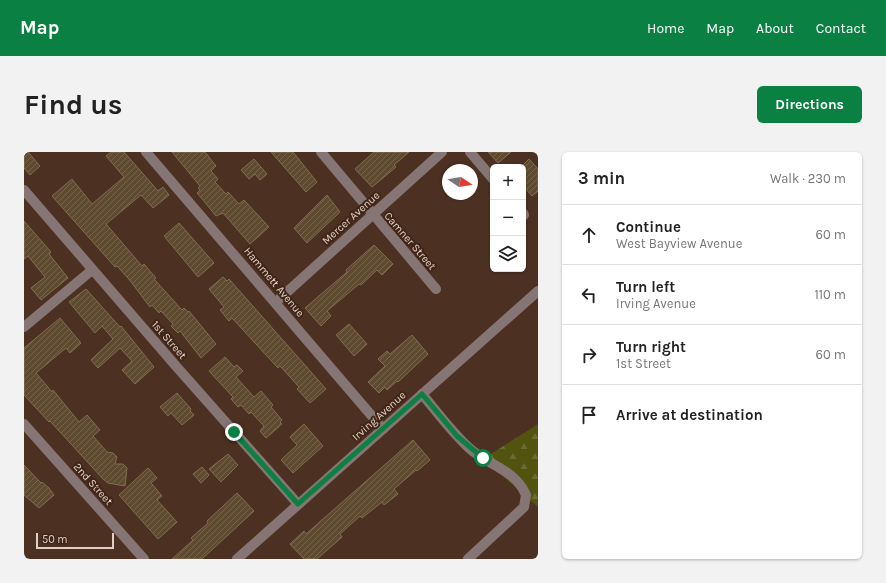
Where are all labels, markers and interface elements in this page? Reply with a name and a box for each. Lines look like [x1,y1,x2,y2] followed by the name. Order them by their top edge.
[20,17,59,39] text: Map
[647,20,684,37] text: Home
[706,20,734,37] text: Map
[756,20,794,37] text: About
[816,20,866,37] text: Contact
[757,86,862,123] button: Directions
[24,88,123,121] text: Find us
[442,164,478,200] north arrow
[490,164,526,272] map controls
[490,164,526,200] button: +
[578,168,625,188] text: 3 min
[770,171,846,186] text: Walk · 230 m
[320,188,383,247] street label: Mercer Avenue
[490,200,526,236] button: −
[381,210,439,272] street label: Camner Street
[616,218,681,236] text: Continue
[578,224,600,246] icon: ahead
[816,227,846,242] text: 60 m
[490,236,526,272] button: layers
[616,236,742,251] text: West Bayview Avenue
[241,245,307,320] street label: Hammett Avenue
[616,278,675,296] text: Turn left
[578,284,600,306] icon: left
[814,287,846,302] text: 110 m
[616,296,696,311] text: Irving Avenue
[149,318,189,362] street label: 1st Street
[616,338,686,356] text: Turn right
[578,344,600,366] icon: right
[816,347,846,362] text: 60 m
[616,356,671,371] text: 1st Street
[350,388,409,443] street label: Irving Avenue
[578,404,600,426] icon: arrive
[616,406,763,424] text: Arrive at destination
[225,423,243,441] route end
[474,449,492,467] route start
[71,460,115,508] street label: 2nd Street
[36,531,114,550] scale bar
[42,533,68,546] text: 50 m

